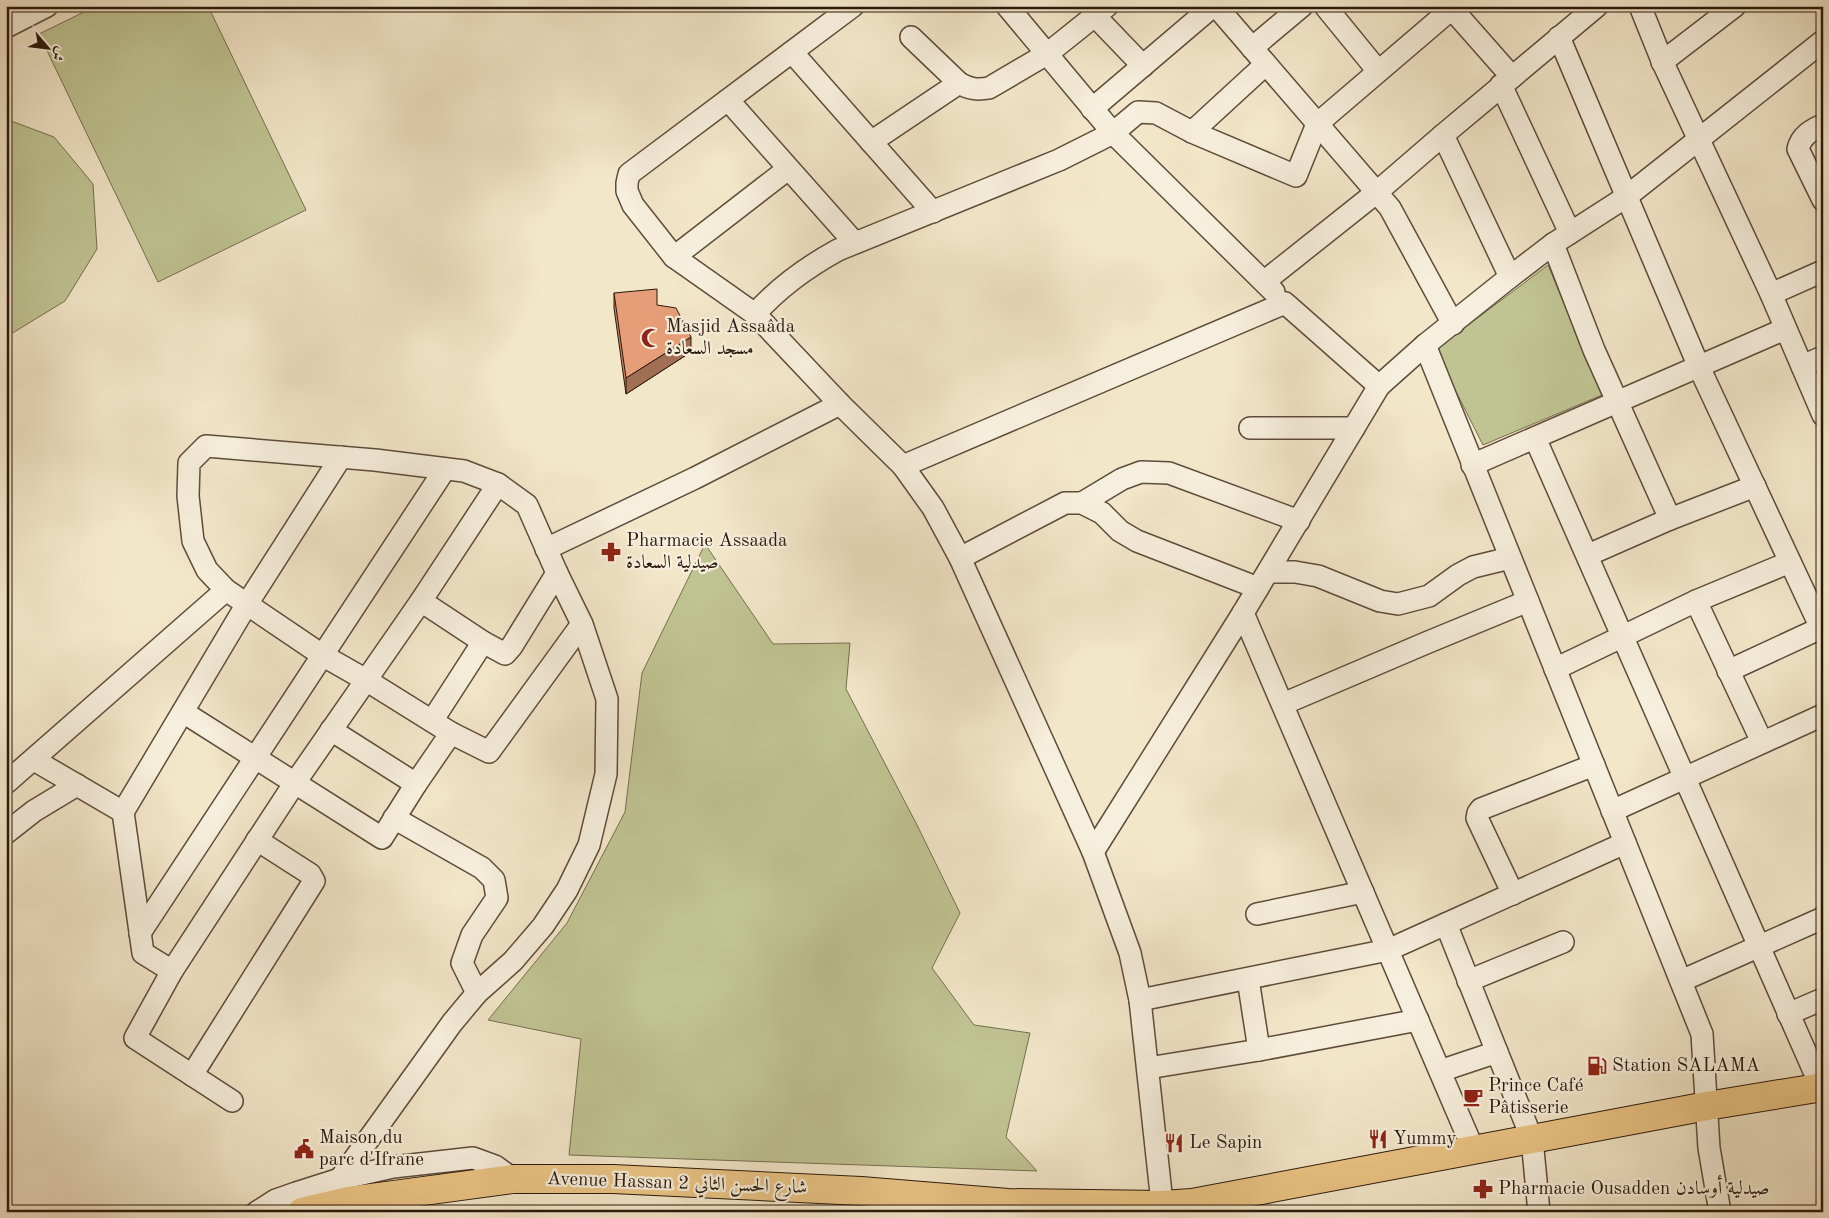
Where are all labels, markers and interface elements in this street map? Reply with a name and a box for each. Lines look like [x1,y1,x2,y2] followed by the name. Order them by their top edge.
[22,22,72,72] north arrow
[49,44,68,63] text: ش
[666,318,796,359] place label: Masjid Assaâda مسجد السعادة
[640,327,662,349] mosque icon: Masjid Assaâda مسجد السعادة
[626,532,788,573] place label: Pharmacie Assaada صيدلية السعادة
[600,541,622,563] pharmacy icon: Pharmacie Assaada صيدلية السعادة
[1586,1055,1608,1077] fuel station icon: Station SALAMA
[1612,1057,1761,1076] place label: Station SALAMA
[1488,1077,1584,1118] place label: Prince Café Pâtisserie
[1462,1086,1484,1108] cafe icon: Prince Café Pâtisserie
[1367,1128,1389,1150] restaurant icon: Yummy
[319,1129,424,1170] place label: Maison du parc d'Ifrane
[1393,1130,1457,1149] place label: Yummy
[1163,1132,1185,1154] restaurant icon: Le Sapin
[1189,1134,1262,1153] place label: Le Sapin
[293,1138,315,1160] public building icon: Maison du parc d'Ifrane
[546,1170,807,1202] street label: Avenue Hassan 2 شارع الحسن الثاني
[1498,1175,1770,1199] place label: Pharmacie Ousadden صيدلية أوسادن
[1472,1178,1494,1200] pharmacy icon: Pharmacie Ousadden صيدلية أوسادن

